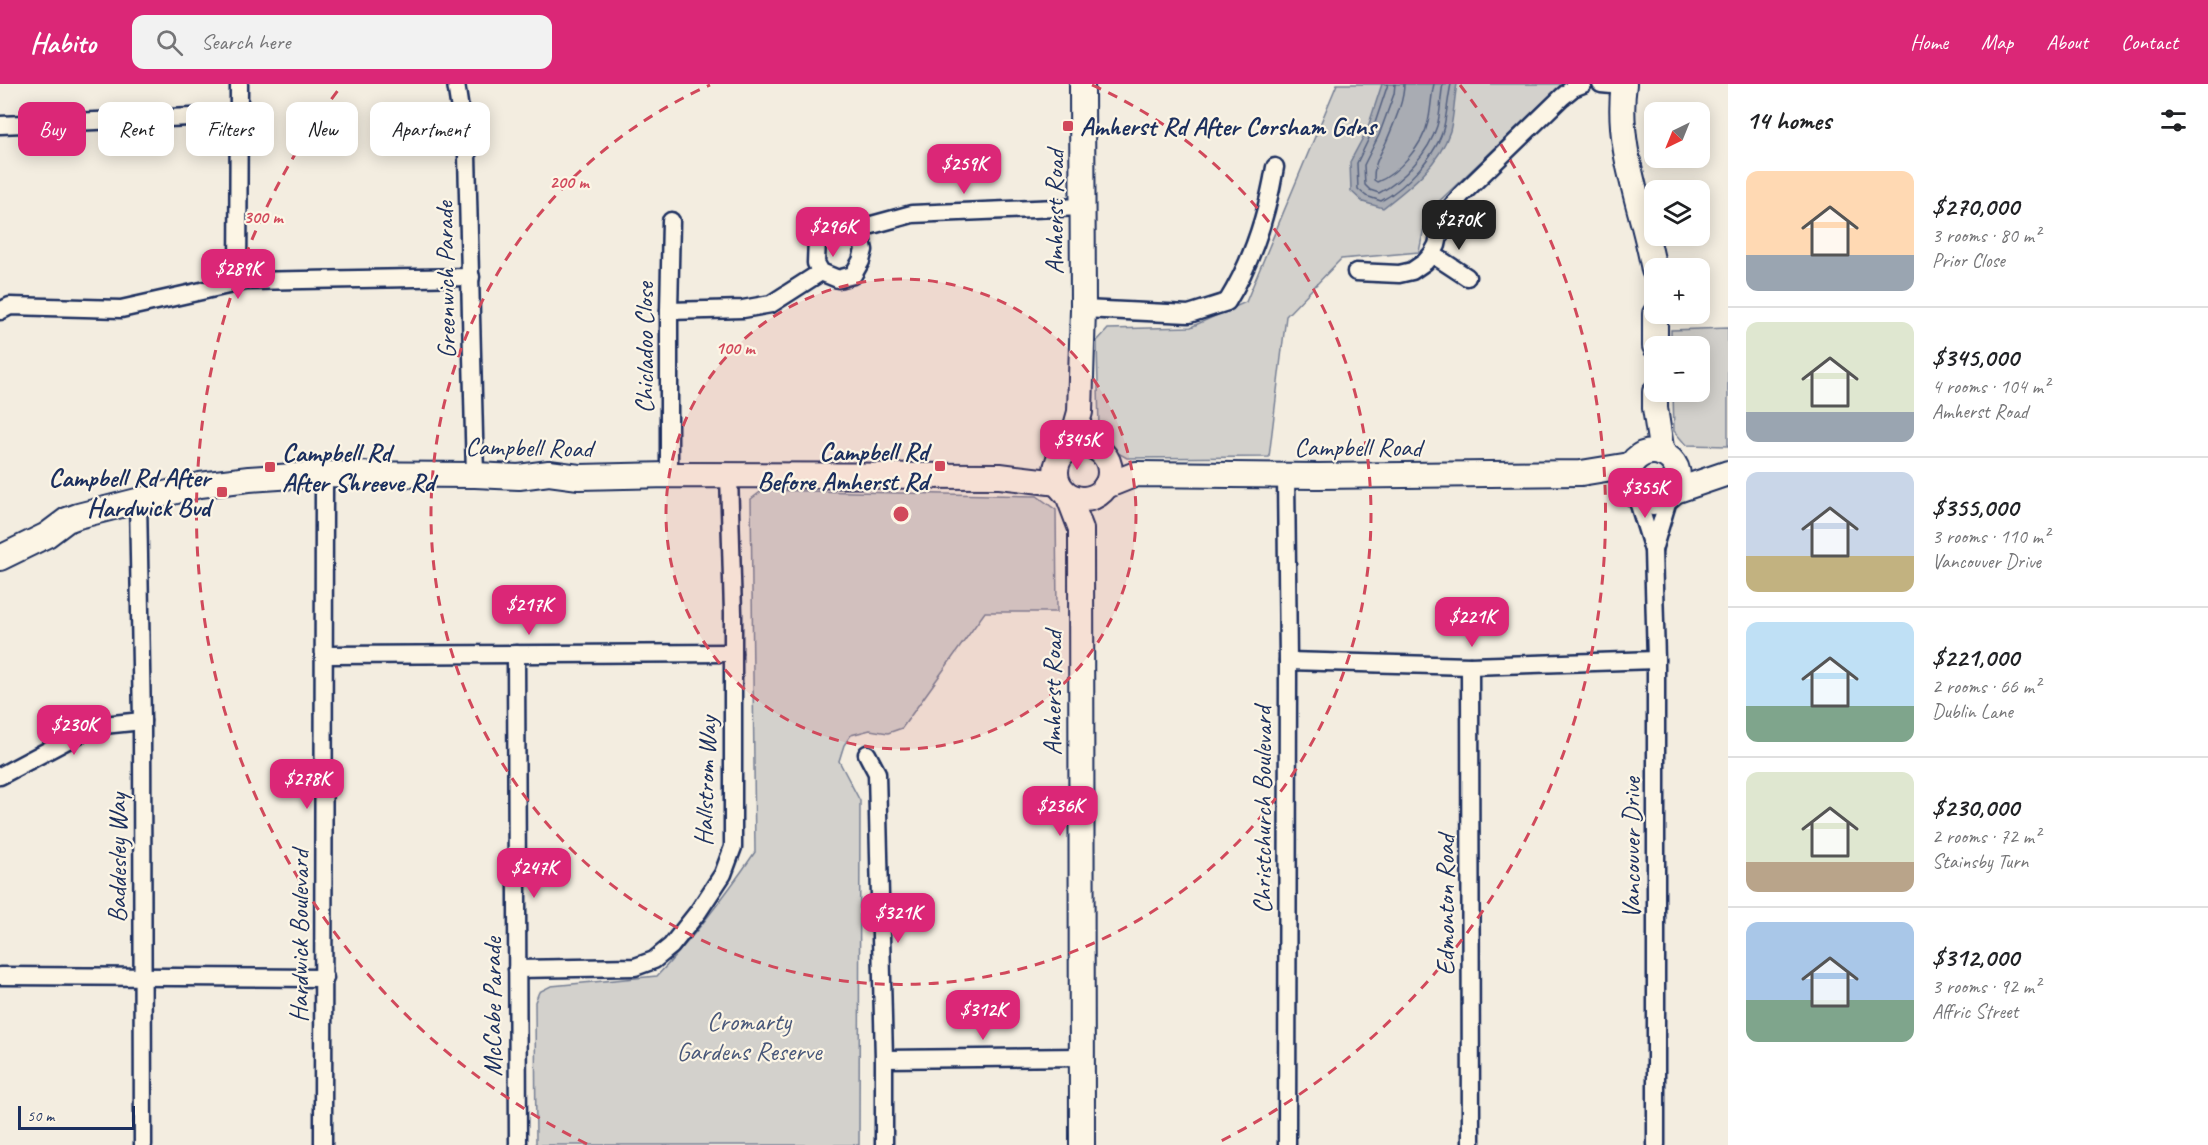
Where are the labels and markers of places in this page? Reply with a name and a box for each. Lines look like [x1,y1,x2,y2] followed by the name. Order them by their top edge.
[1080,110,1378,143] place label: Amherst Rd After Corsham Gdns
[1061,119,1075,133] marker: Amherst Rd After Corsham Gdns
[922,144,1006,195] pin: $259K
[1417,200,1501,251] pin: $270K
[791,207,875,258] pin: $296K
[196,249,280,300] pin: $289K
[1035,420,1119,471] pin: $345K
[757,435,933,498] place label: Campbell Rd Before Amherst Rd
[282,436,439,499] place label: Campbell Rd After Shreeve Rd
[933,459,947,473] marker: Campbell Rd Before Amherst Rd
[263,460,277,474] marker: Campbell Rd After Shreeve Rd
[49,461,215,524] place label: Campbell Rd After Hardwick Bvd
[1603,468,1687,519] pin: $355K
[215,485,229,499] marker: Campbell Rd After Hardwick Bvd
[891,504,911,524] centre of rings
[487,585,571,636] pin: $217K
[1430,597,1514,648] pin: $221K
[32,705,116,756] pin: $230K
[265,759,349,810] pin: $278K
[1018,786,1102,837] pin: $236K
[492,848,576,899] pin: $247K
[856,893,940,944] pin: $321K
[941,990,1025,1041] pin: $312K

